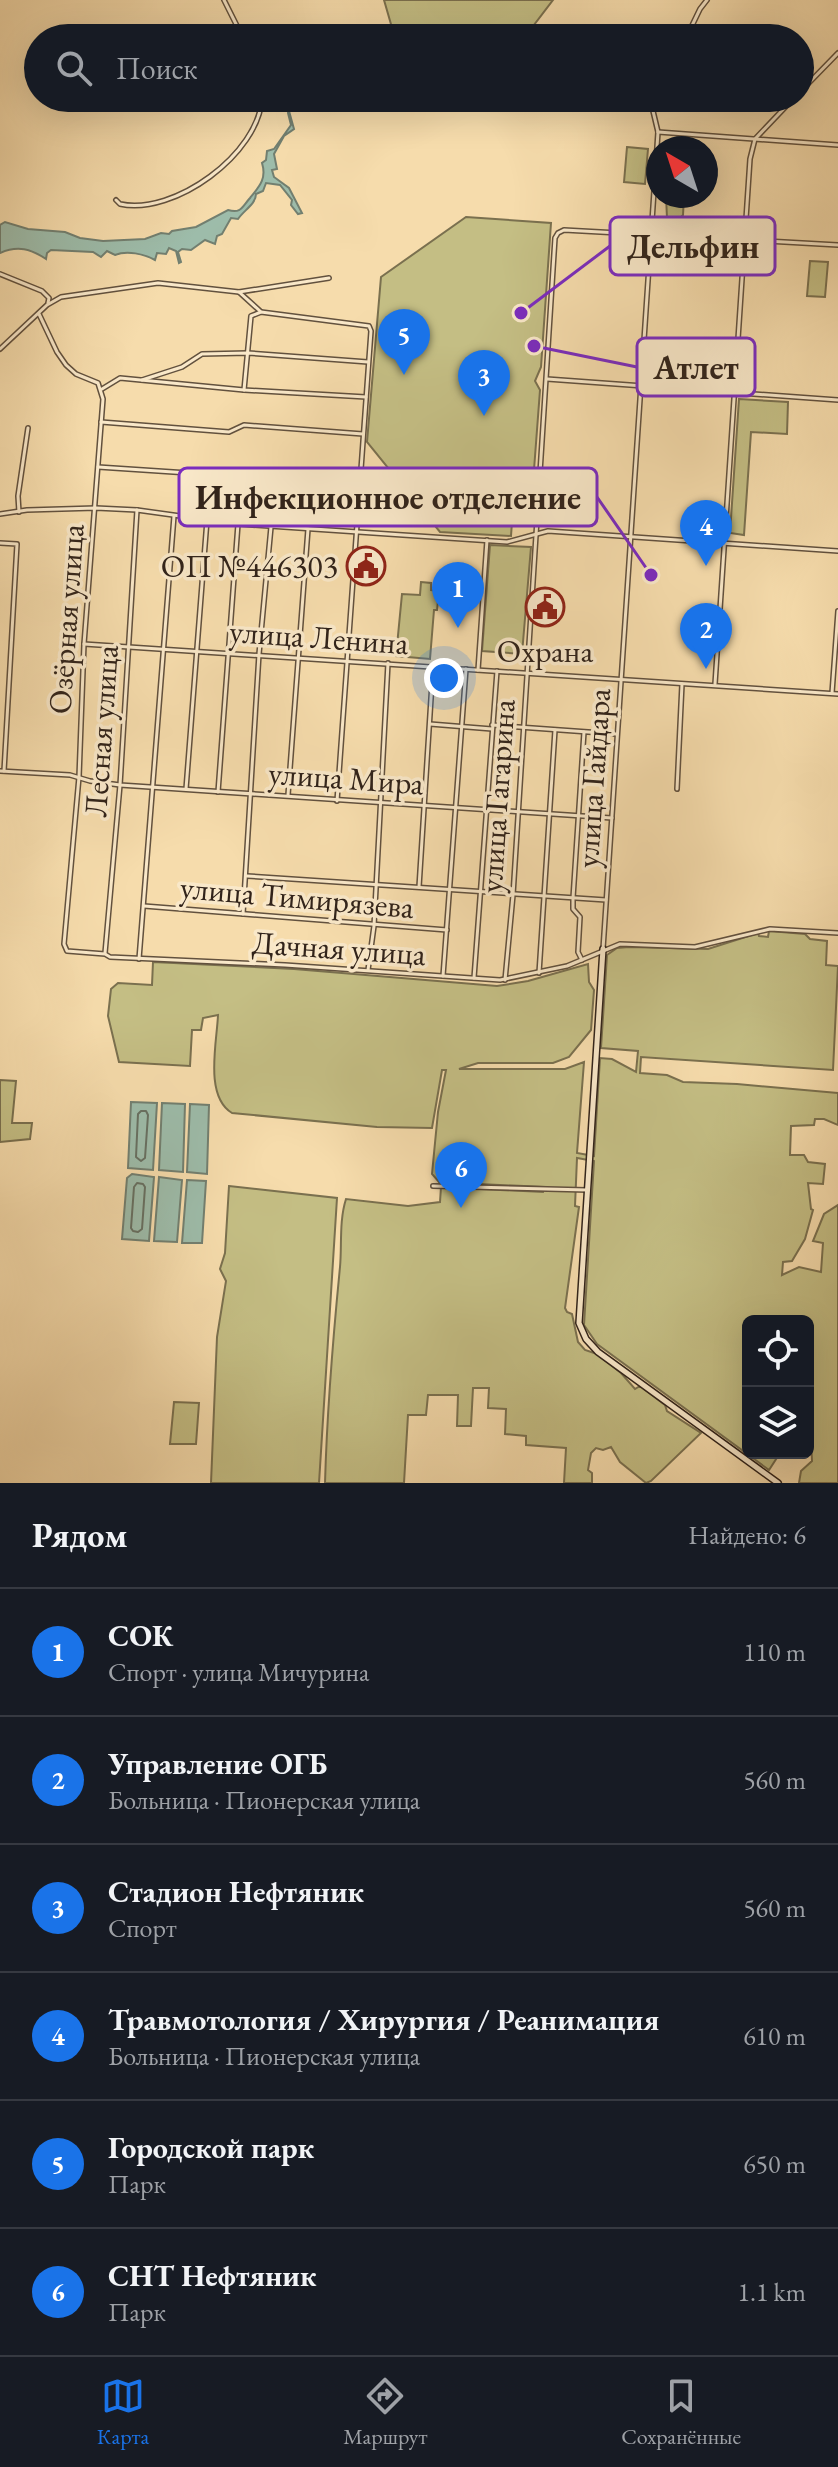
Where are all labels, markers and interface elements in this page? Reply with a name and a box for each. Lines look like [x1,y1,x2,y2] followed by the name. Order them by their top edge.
[24,24,814,112] search box
[52,46,96,90] icon: search
[116,49,198,88] text: Поиск
[646,136,718,208] north arrow
[610,217,775,275] callout: Дельфин
[627,224,759,268] text: Дельфин
[378,309,430,375] pin: 5
[637,338,755,396] callout: Атлет
[652,345,739,389] text: Атлет
[458,350,510,416] pin: 3
[179,468,597,526] callout: Инфекционное отделение
[195,475,581,519] text: Инфекционное отделение
[680,500,732,566] pin: 4
[38,522,94,716] street label: Озёрная улица
[161,545,338,587] place label: ОП №446303
[345,545,387,587] public building icon: ОП №446303
[432,562,484,628] pin: 1
[524,586,566,628] public building icon: Охрана
[680,603,732,669] pin: 2
[228,610,410,664] street label: улица Ленина
[497,630,593,672] place label: Охрана
[74,643,128,818] street label: Лесная улица
[424,658,464,698] your location
[566,687,620,869] street label: улица Гайдара
[469,698,525,894] street label: улица Гагарина
[267,752,425,804] street label: улица Мира
[178,866,416,928] street label: улица Тимирязева
[251,921,427,975] street label: Дачная улица
[435,1142,487,1208] pin: 6
[742,1315,814,1459] map controls
[742,1315,814,1387] button: locate
[742,1387,814,1459] button: layers
[32,1513,127,1557] text: Рядом
[688,1518,806,1552] text: Найдено: 6
[108,1616,173,1655] text: СОК
[51,1635,65,1669] text: 1
[743,1635,806,1669] text: 110 m
[108,1655,369,1689] text: Спорт · улица Мичурина
[108,1744,328,1783] text: Управление ОГБ
[51,1763,65,1797] text: 2
[743,1763,806,1797] text: 560 m
[108,1783,420,1817] text: Больница · Пионерская улица
[108,1872,364,1911] text: Стадион Нефтяник
[51,1891,65,1925] text: 3
[743,1891,806,1925] text: 560 m
[108,1911,177,1945] text: Спорт
[108,2000,659,2039] text: Травмотология / Хирургия / Реанимация
[51,2019,65,2053] text: 4
[743,2019,806,2053] text: 610 m
[108,2039,420,2073] text: Больница · Пионерская улица
[108,2128,314,2167] text: Городской парк
[51,2147,65,2181] text: 5
[743,2147,806,2181] text: 650 m
[108,2167,166,2201] text: Парк
[108,2256,316,2295] text: СНТ Нефтяник
[51,2275,65,2309] text: 6
[737,2275,806,2309] text: 1.1 km
[108,2295,166,2329] text: Парк
[97,2374,149,2451] tab: Карта
[343,2374,427,2451] tab: Маршрут
[621,2374,741,2451] tab: Сохранённые

